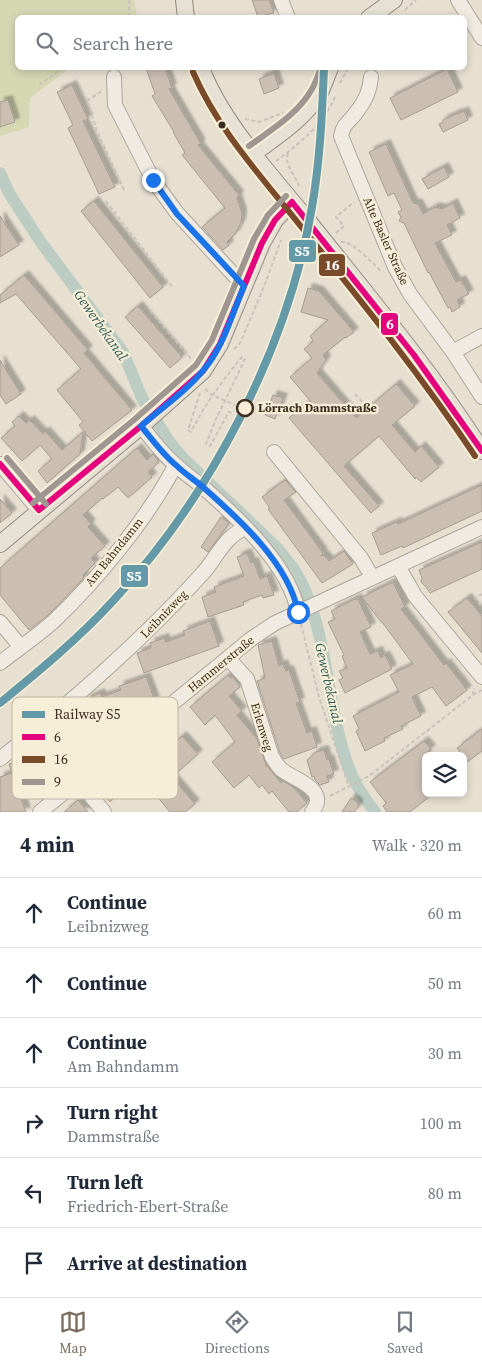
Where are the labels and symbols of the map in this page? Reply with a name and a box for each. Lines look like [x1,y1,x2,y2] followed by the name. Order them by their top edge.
[217,120,227,130] unlabelled marker
[142,169,165,192] route end
[359,194,413,288] street label: Alte Basler Straße
[288,239,317,263] line badge: S5
[294,241,310,261] text: S5
[318,253,346,277] line badge: 16
[324,255,340,275] text: 16
[69,286,133,364] water label: Gewerbekanal
[380,312,399,336] line badge: 6
[386,314,394,334] text: 6
[236,399,254,417] marker: Lörrach Dammstraße
[258,400,377,416] place label: Lörrach Dammstraße
[81,514,147,590] street label: Am Bahndamm
[120,564,149,588] line badge: S5
[126,566,142,586] text: S5
[137,586,191,642] street label: Leibnizweg
[287,601,310,624] route start
[184,632,258,696] street label: Hammerstraße
[310,641,348,725] water label: Gewerbekanal
[12,697,178,799] legend
[247,701,277,753] street label: Erlenweg
[54,704,121,724] text: Railway S5
[54,727,61,747] text: 6
[54,749,68,769] text: 16
[54,772,61,792] text: 9

